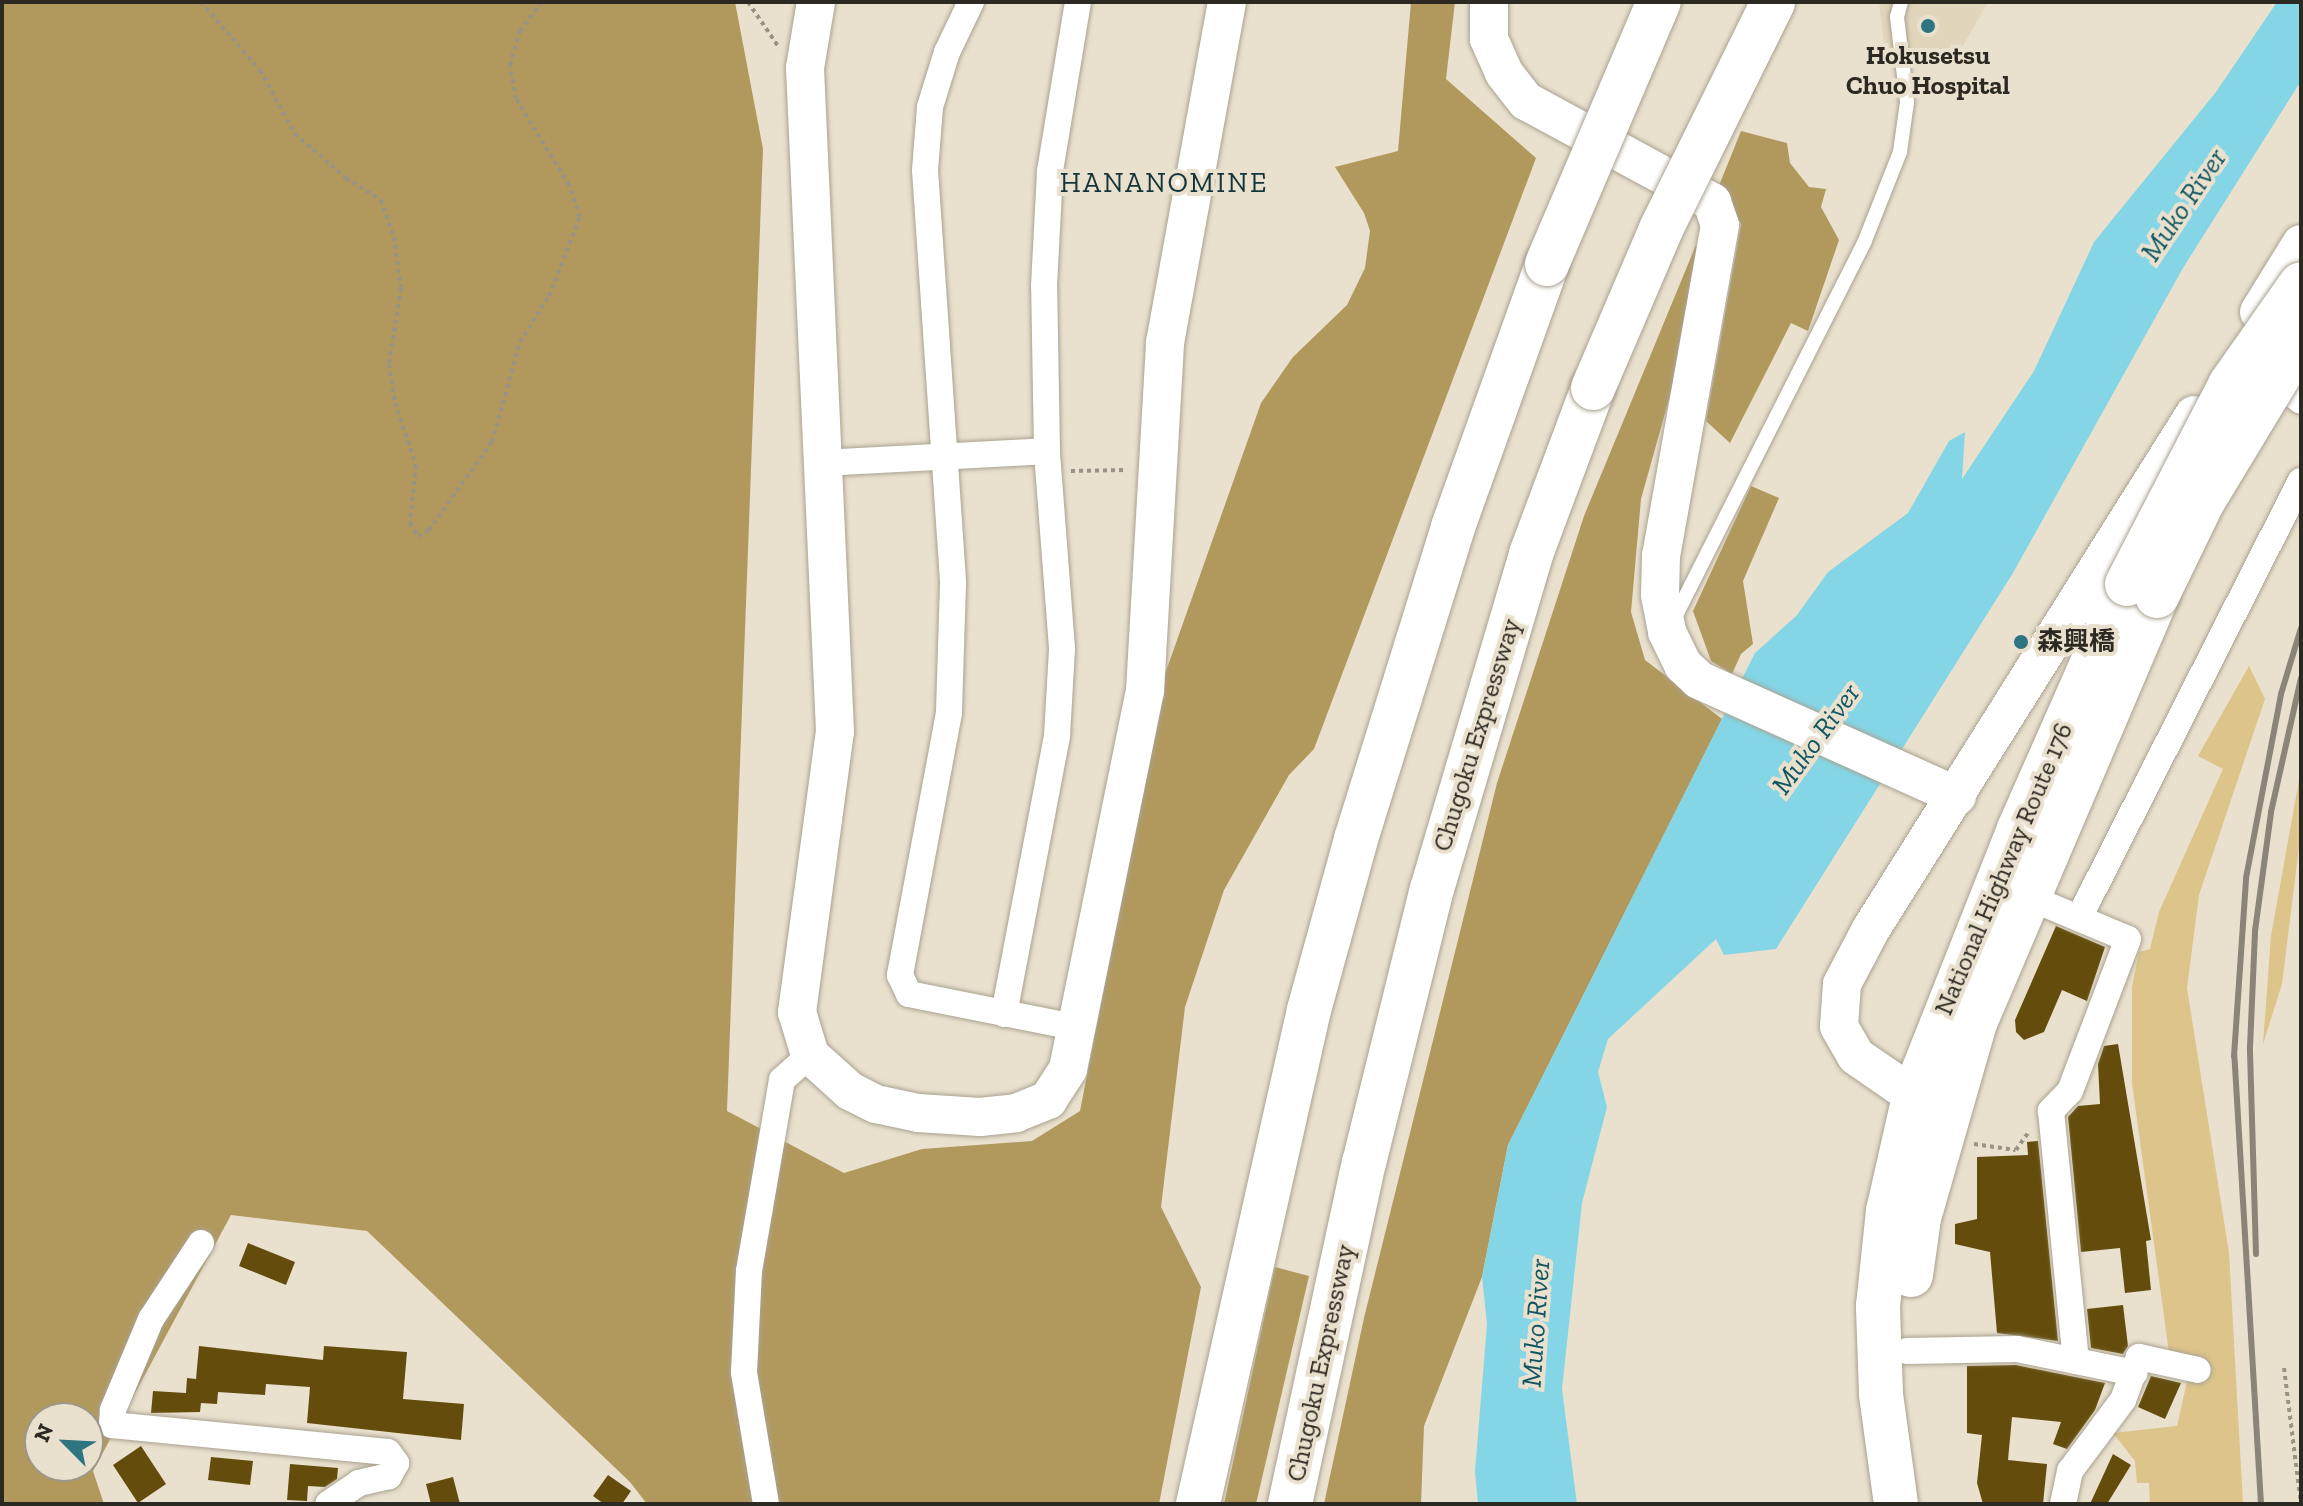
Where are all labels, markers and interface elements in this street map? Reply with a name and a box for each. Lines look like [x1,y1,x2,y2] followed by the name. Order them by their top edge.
[1917,15,1939,37] marker: Hokusetsu Chuo Hospital
[1846,40,2010,102] place label: Hokusetsu Chuo Hospital
[2134,142,2234,268] water label: Muko River
[1060,166,1268,200] district label: HANANOMINE
[1427,615,1527,855] street label: Chugoku Expressway
[2037,626,2115,658] place label: 森興橋
[2012,633,2030,651] marker: 森興橋
[1765,677,1867,801] water label: Muko River
[1928,718,2080,1020] street label: National Highway Route 176
[1281,1242,1361,1484] street label: Chugoku Expressway
[1515,1258,1557,1388] water label: Muko River
[24,1402,104,1482] north arrow
[28,1420,59,1446] text: N

